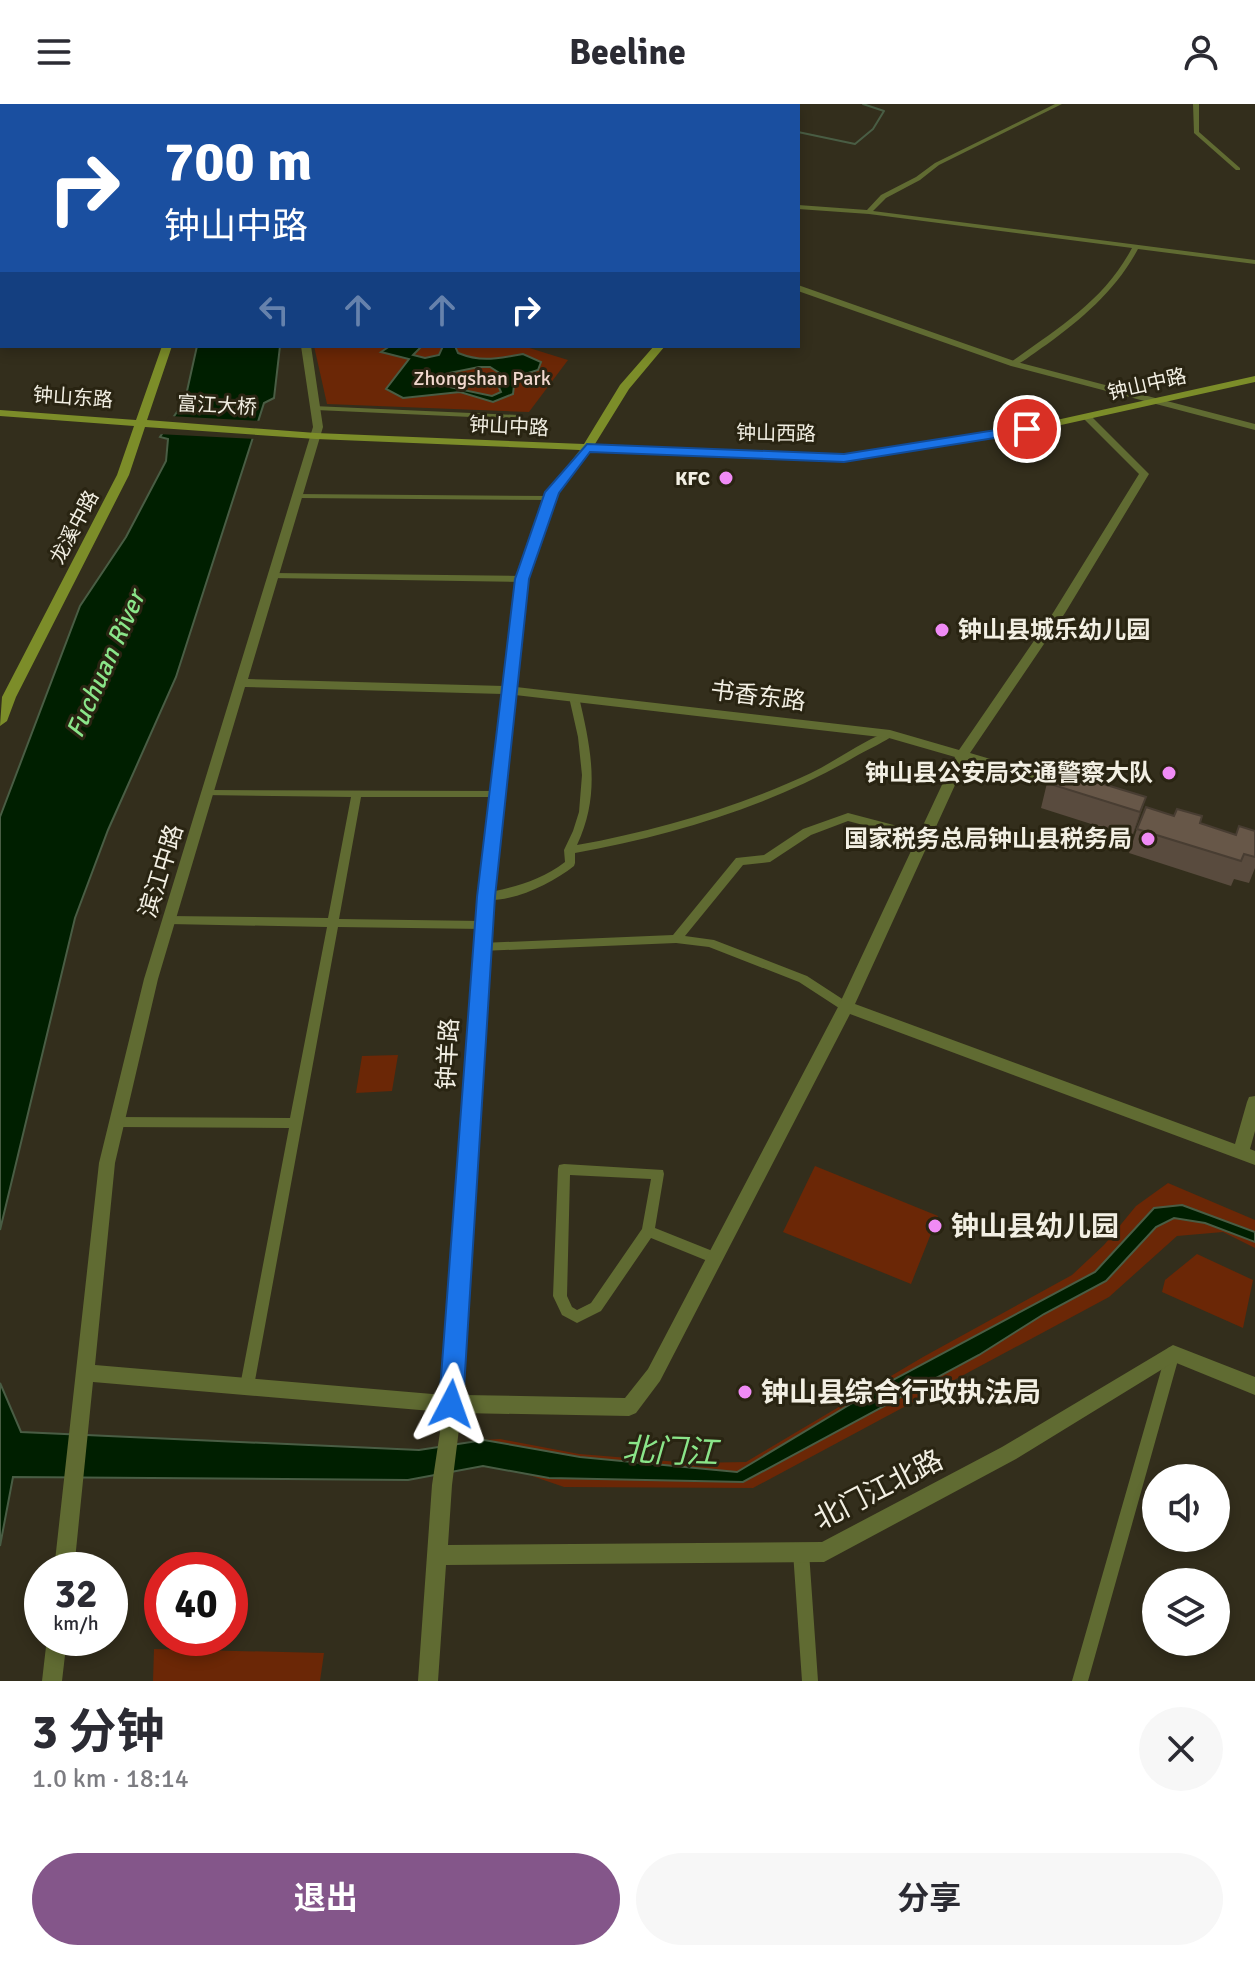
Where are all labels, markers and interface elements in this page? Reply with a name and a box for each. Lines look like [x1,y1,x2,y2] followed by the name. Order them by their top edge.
[32,30,76,74] icon: menu
[569,30,686,75] text: Beeline
[1179,30,1223,74] icon: person
[164,127,312,196] text: 700 m
[32,136,136,240] icon: right
[164,204,308,249] text: 钟山中路
[252,288,296,332] icon: left
[336,288,380,332] icon: ahead
[420,288,464,332] icon: ahead
[504,288,548,332] icon: right
[1105,363,1189,406] street label: 钟山中路
[413,366,551,391] park label: Zhongshan Park
[32,382,114,413] street label: 钟山东路
[176,391,258,420] street label: 富江大桥
[993,395,1061,463] pin
[1005,407,1049,451] icon: arrive
[468,412,550,441] street label: 钟山中路
[736,420,816,447] street label: 钟山西路
[675,466,710,491] place label: KFC
[717,469,735,487] marker: KFC
[45,486,104,568] street label: 龙溪中路
[59,583,154,743] water label: Fuchuan River
[958,615,1150,645] place label: 钟山县城乐幼儿园
[933,621,951,639] marker: 钟山县城乐幼儿园
[709,675,807,717] street label: 书香东路
[865,758,1153,788] place label: 钟山县公安局交通警察大队
[1160,764,1178,782] marker: 钟山县公安局交通警察大队
[133,821,189,921] street label: 滨江中路
[844,824,1132,854] place label: 国家税务总局钟山县税务局
[1139,830,1157,848] marker: 国家税务总局钟山县税务局
[431,1017,465,1091] street label: 钟羊路
[951,1210,1119,1244] place label: 钟山县幼儿园
[926,1217,944,1235] marker: 钟山县幼儿园
[409,1362,493,1446] position arrow
[761,1376,1041,1410] place label: 钟山县综合行政执法局
[736,1383,754,1401] marker: 钟山县综合行政执法局
[621,1430,722,1473] water label: 北门江
[808,1443,949,1537] street label: 北门江北路
[1142,1464,1230,1656] map controls
[1142,1464,1230,1552] button: sound
[144,1552,248,1656] speed limit sign: 40
[1142,1568,1230,1656] button: layers
[54,1569,98,1619] text: 32
[53,1611,99,1636] text: km/h
[32,1703,164,1762] text: 3 分钟
[1139,1707,1223,1791] button: close
[32,1763,189,1795] text: 1.0 km · 18:14
[32,1853,620,1945] button: 退出
[636,1853,1223,1945] button: 分享

